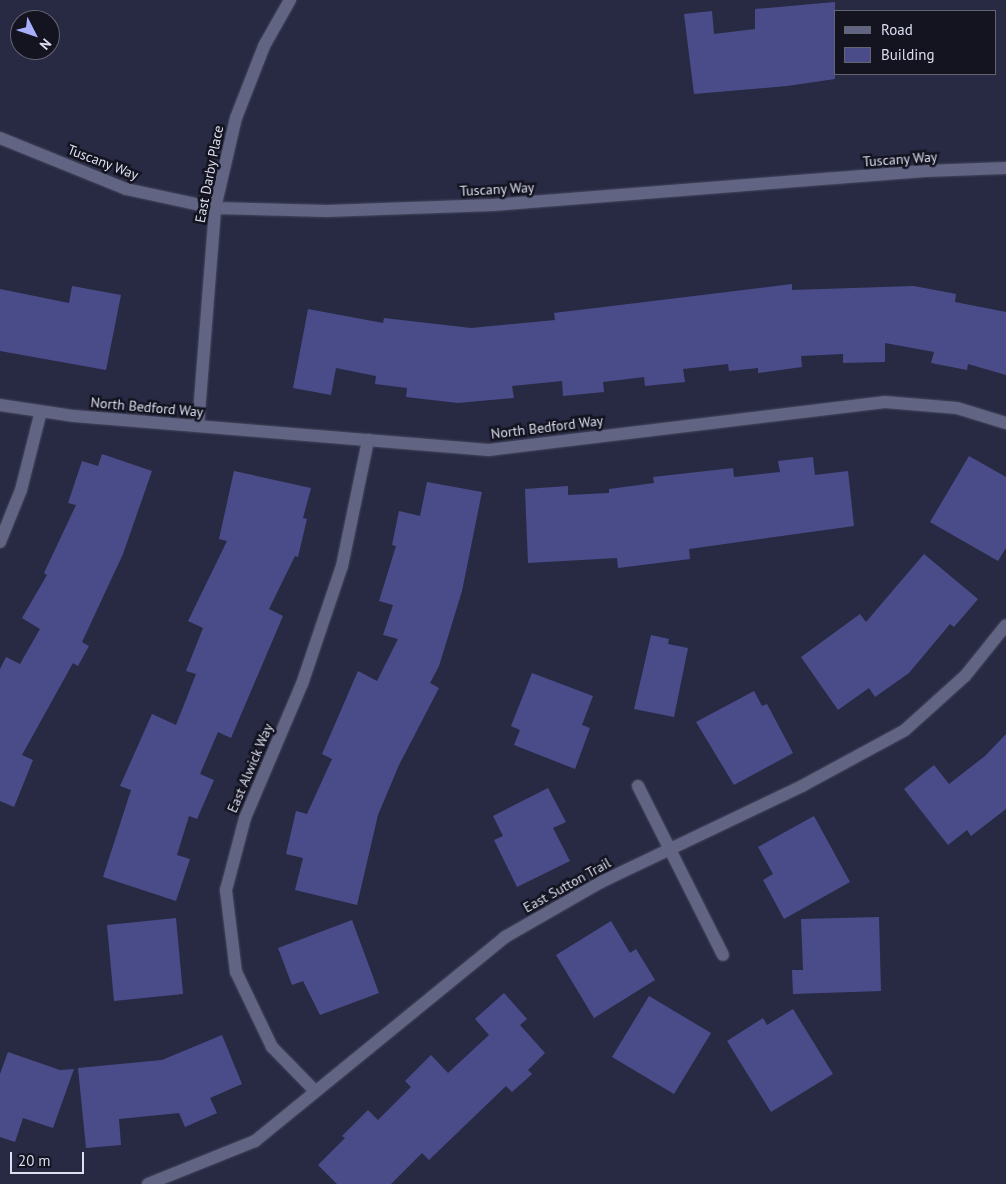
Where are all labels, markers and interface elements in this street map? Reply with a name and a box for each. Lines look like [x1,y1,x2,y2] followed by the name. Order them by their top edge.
[10,10,60,60] north arrow
[834,10,996,75] legend
[881,20,913,39] text: Road
[36,35,55,54] text: N
[881,45,935,64] text: Building
[191,124,227,224] street label: East Darby Place
[65,141,141,183] street label: Tuscany Way
[862,148,938,170] street label: Tuscany Way
[459,179,535,199] street label: Tuscany Way
[90,394,204,420] street label: North Bedford Way
[490,412,604,442] street label: North Bedford Way
[223,720,277,816] street label: East Alwick Way
[520,854,614,916] street label: East Sutton Trail
[12,1142,86,1174] scale bar
[18,1151,51,1170] text: 20 m

